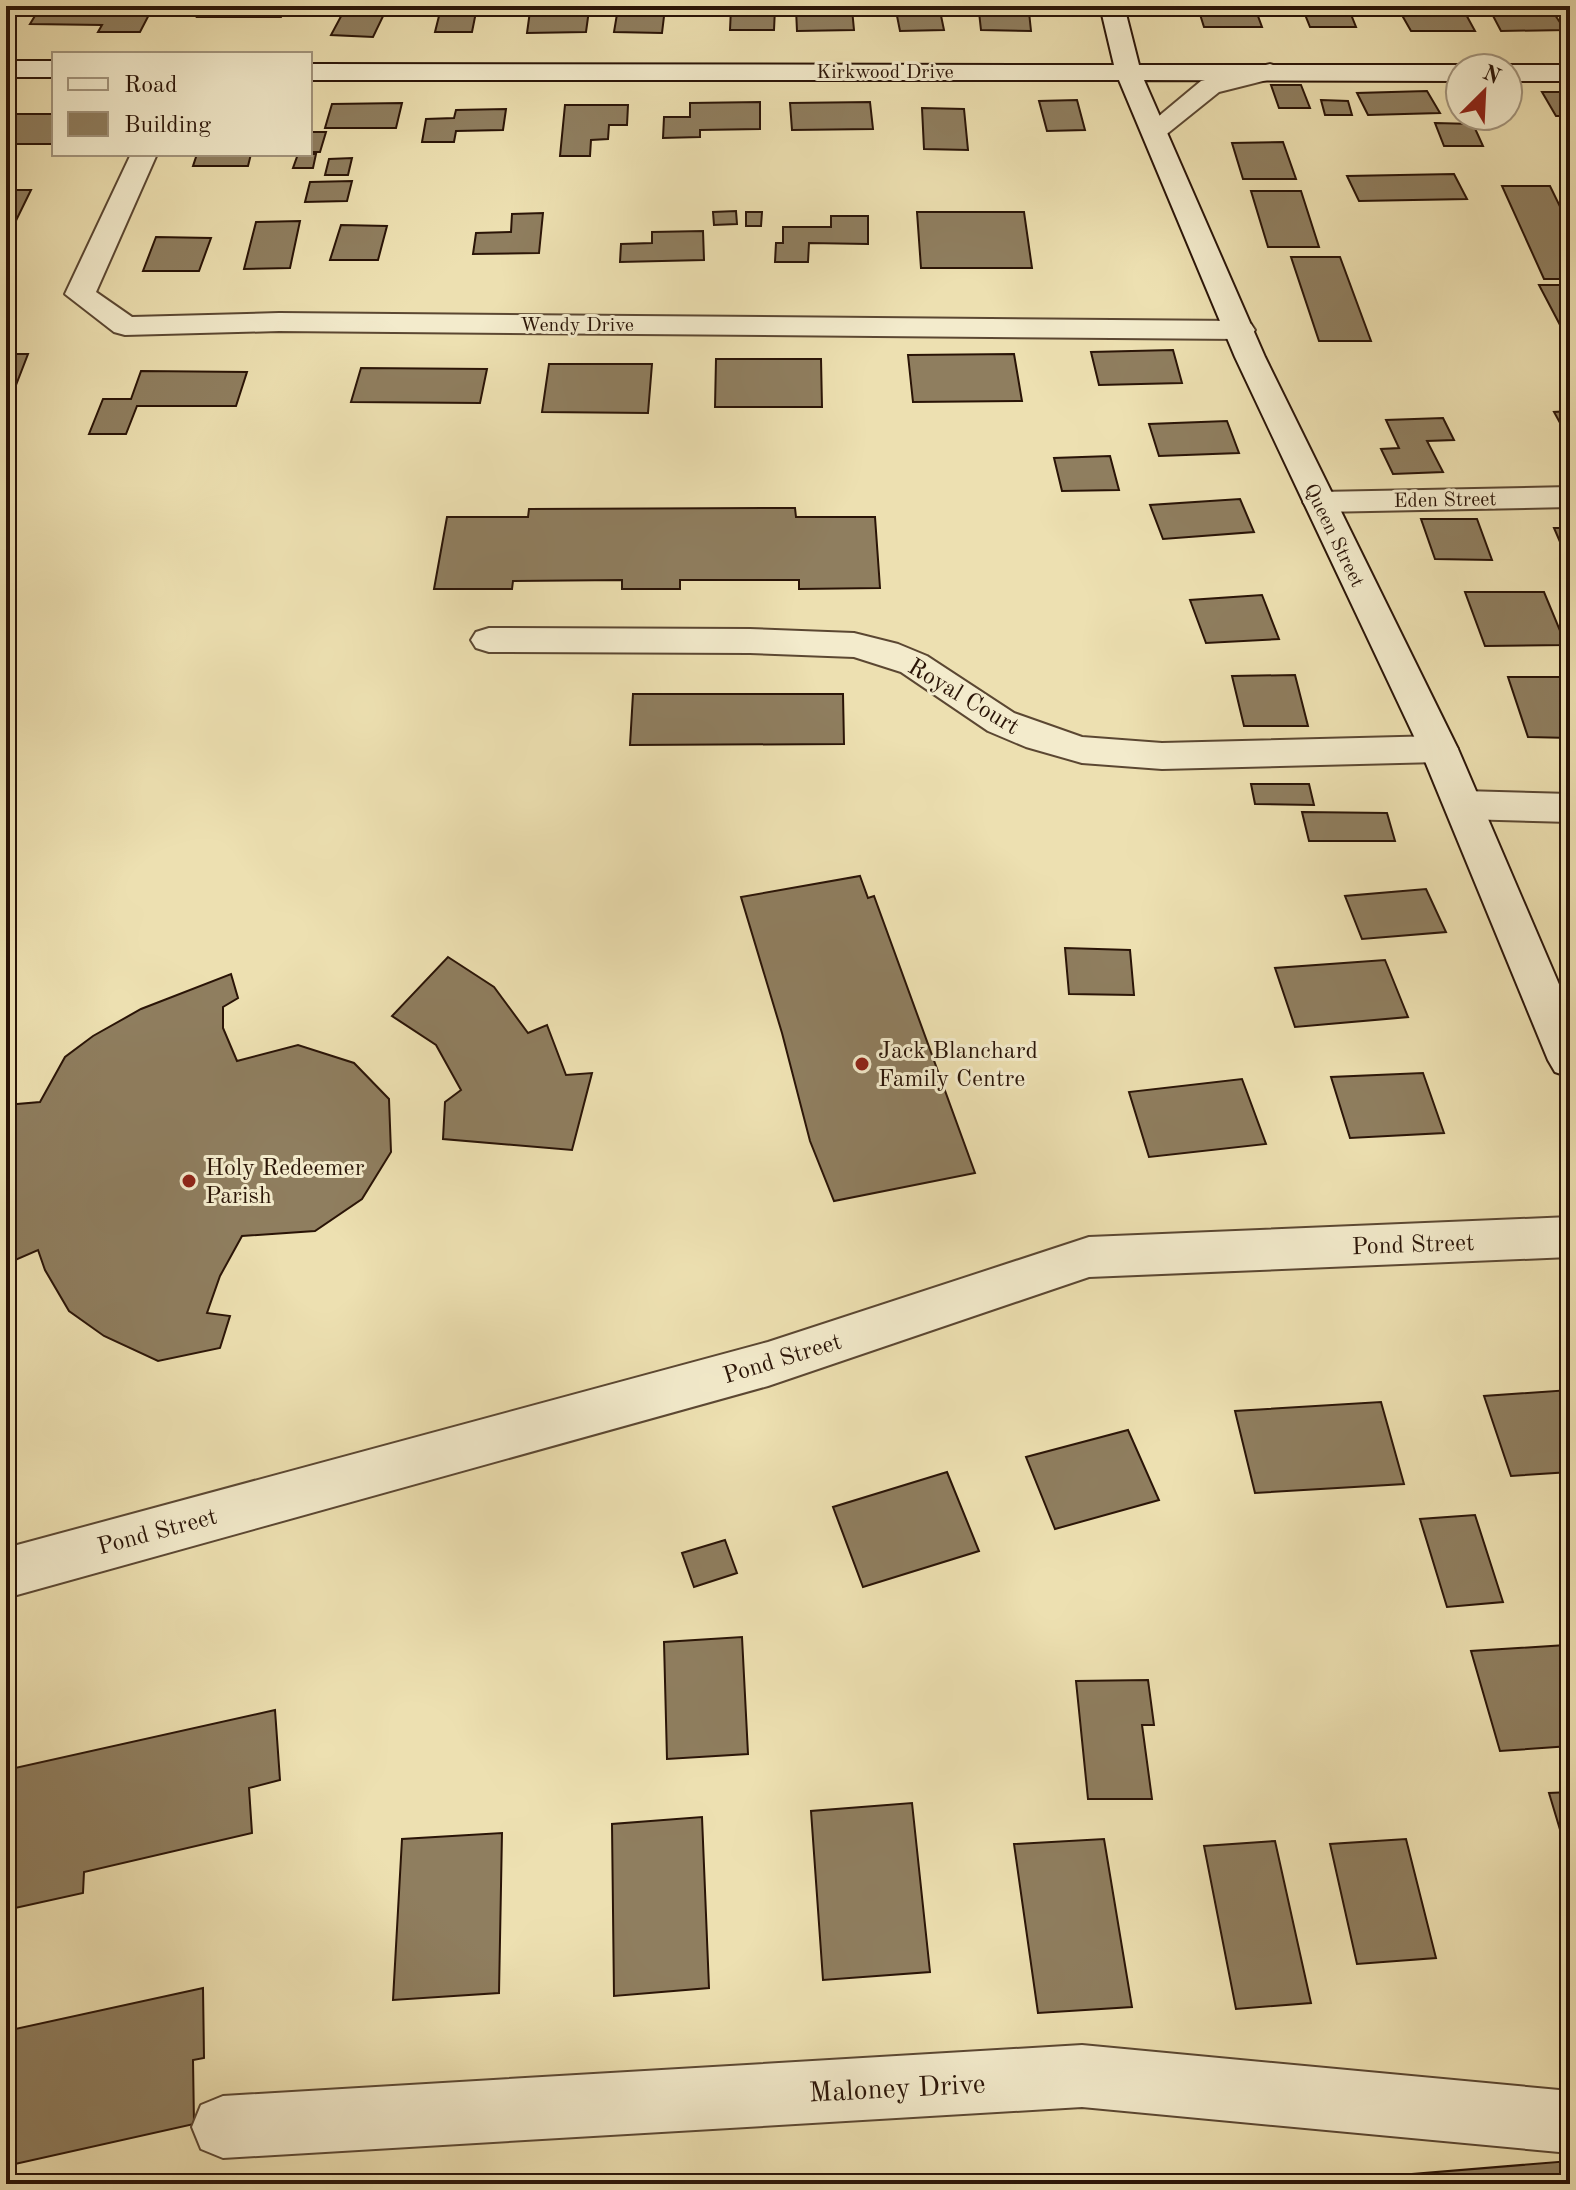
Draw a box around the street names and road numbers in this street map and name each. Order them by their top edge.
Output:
street label: Kirkwood Drive [816,63,954,83]
street label: Wendy Drive [520,316,634,336]
street label: Queen Street [1300,481,1367,591]
street label: Eden Street [1393,490,1497,512]
street label: Royal Court [903,655,1023,740]
street label: Pond Street [1351,1232,1475,1260]
street label: Pond Street [720,1330,845,1389]
street label: Pond Street [95,1505,220,1560]
street label: Maloney Drive [808,2071,986,2109]

